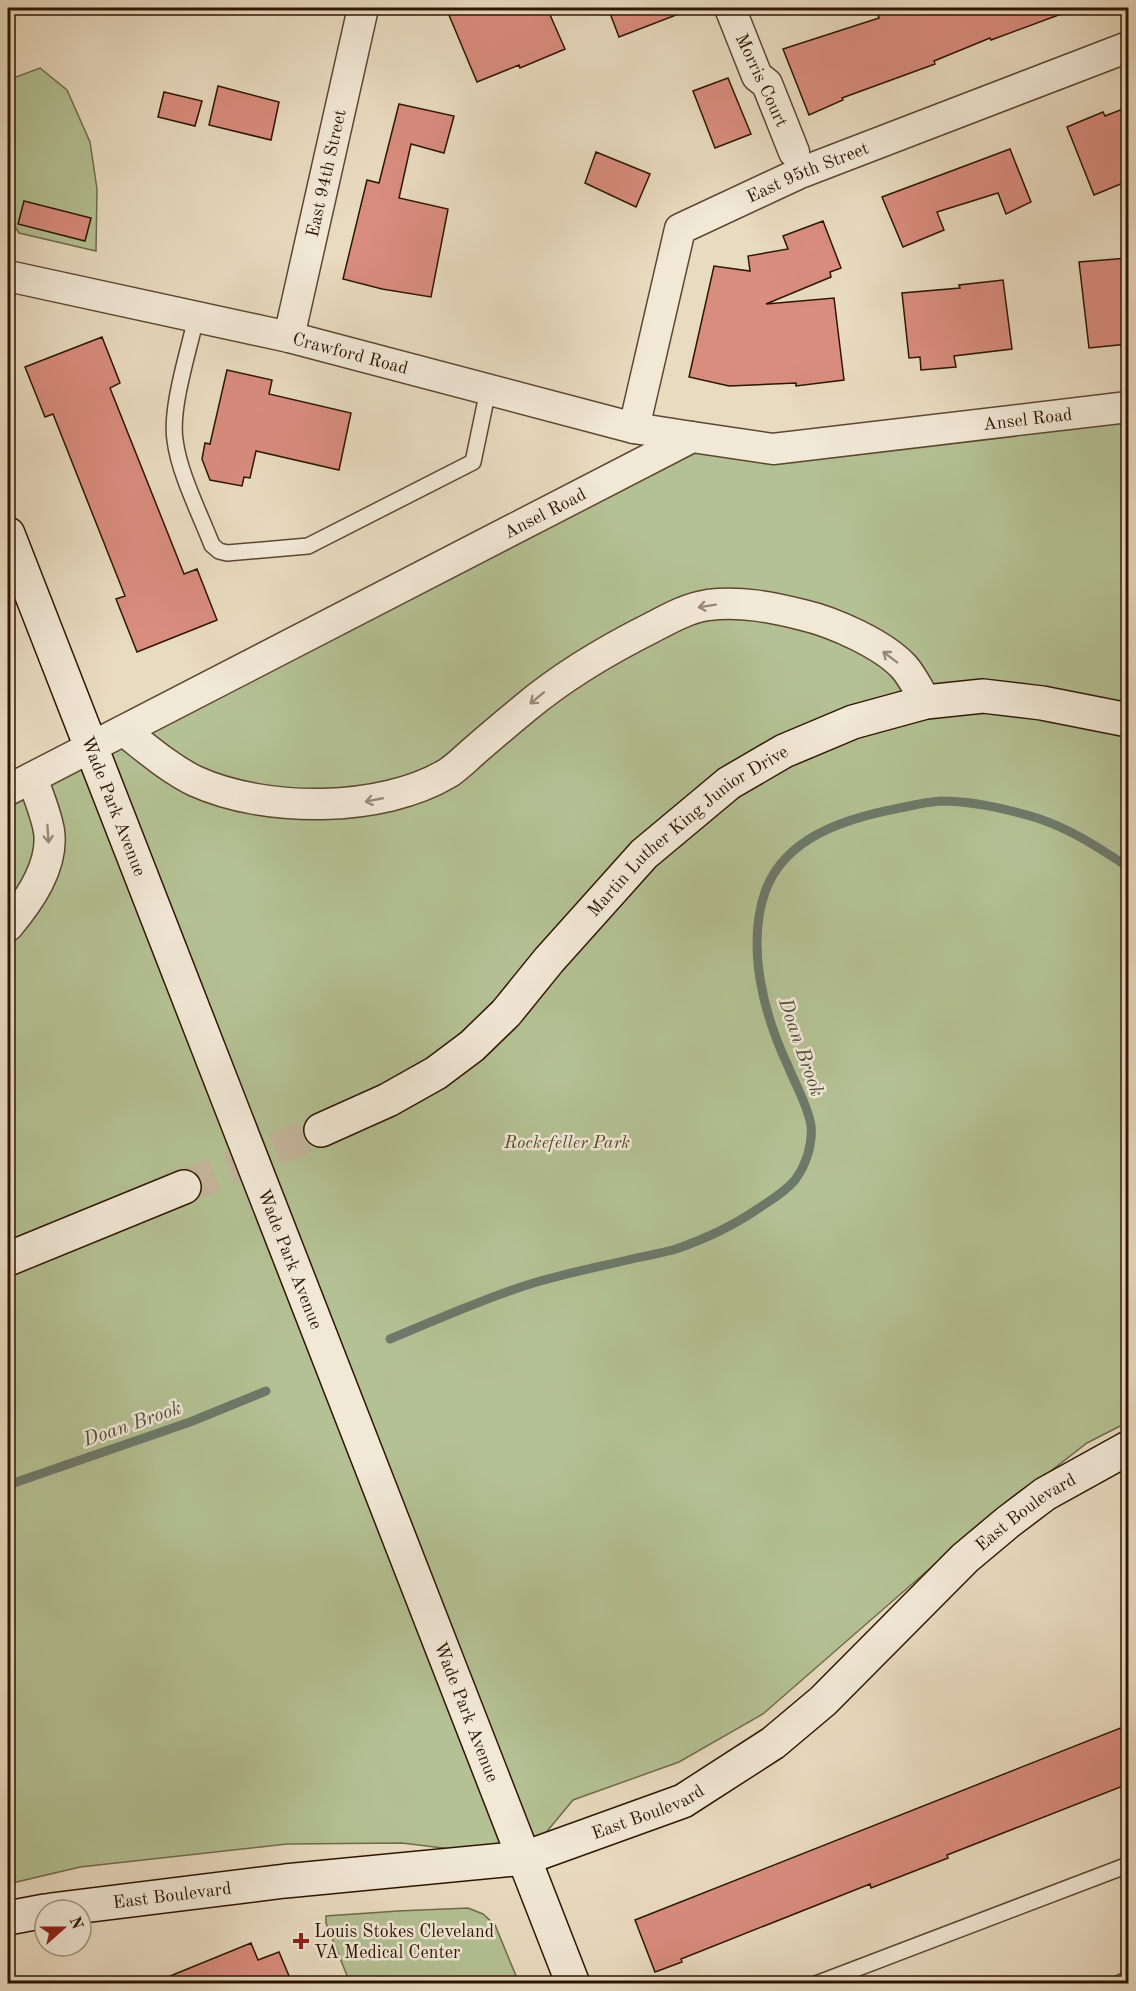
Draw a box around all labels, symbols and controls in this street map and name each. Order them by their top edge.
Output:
street label: Morris Court [732,31,791,130]
street label: East 94th Street [304,108,350,239]
street label: East 95th Street [744,140,871,207]
street label: Crawford Road [290,330,410,378]
street label: Ansel Road [982,406,1073,434]
street label: Ansel Road [501,485,589,542]
one-way arrow [698,601,717,612]
one-way arrow [883,650,899,663]
one-way arrow [529,692,545,705]
street label: Wade Park Avenue [78,734,148,879]
street label: Martin Luther King Junior Drive [585,743,792,920]
one-way arrow [365,795,384,806]
one-way arrow [43,823,54,843]
water label: Doan Brook [774,995,826,1100]
park label: Rockefeller Park [503,1134,630,1152]
street label: Wade Park Avenue [254,1187,325,1332]
water label: Doan Brook [80,1399,185,1451]
street label: East Boulevard [973,1471,1079,1555]
street label: Wade Park Avenue [431,1640,501,1785]
street label: East Boulevard [589,1782,708,1843]
street label: East Boulevard [112,1880,233,1912]
north arrow [33,1898,93,1958]
text: N [65,1915,85,1933]
place label: Louis Stokes Cleveland VA Medical Center [314,1923,494,1962]
marker: Louis Stokes Cleveland VA Medical Center [292,1932,310,1950]

